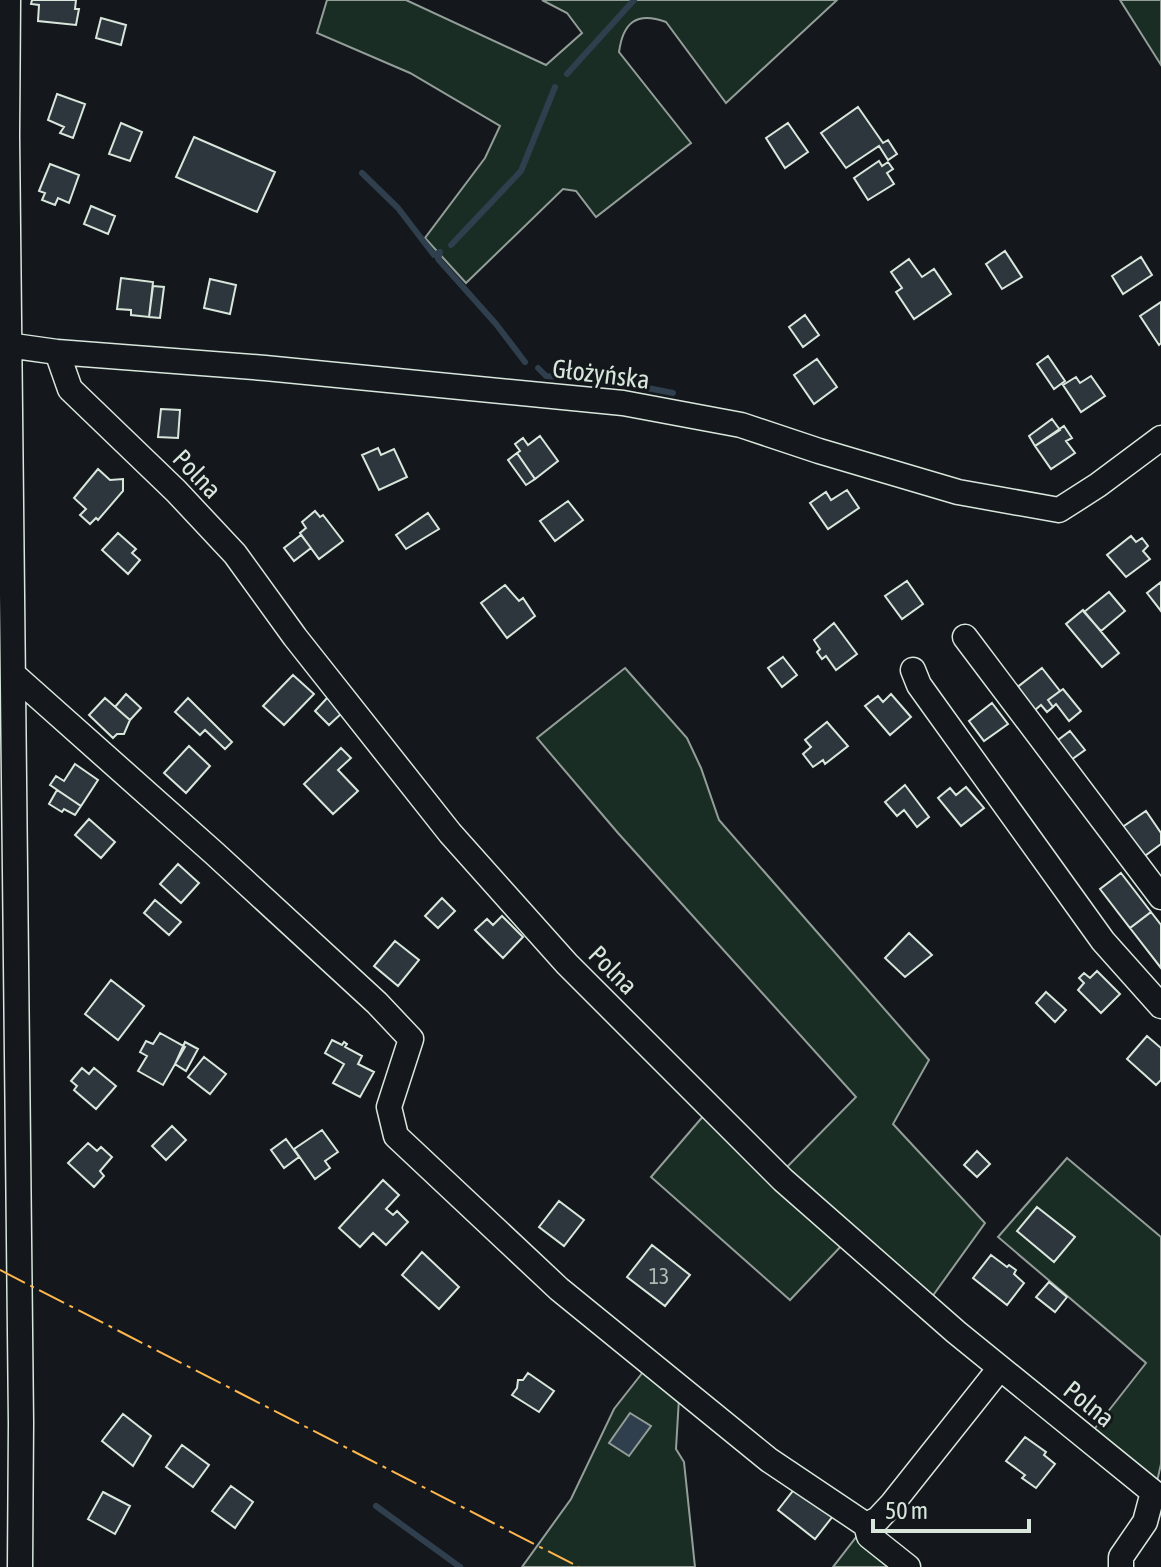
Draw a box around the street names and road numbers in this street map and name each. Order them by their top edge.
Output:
street label: Głożyńska [551,353,651,395]
street label: Polna [167,443,227,505]
street label: Polna [582,939,644,1001]
street label: Polna [1058,1375,1120,1433]

